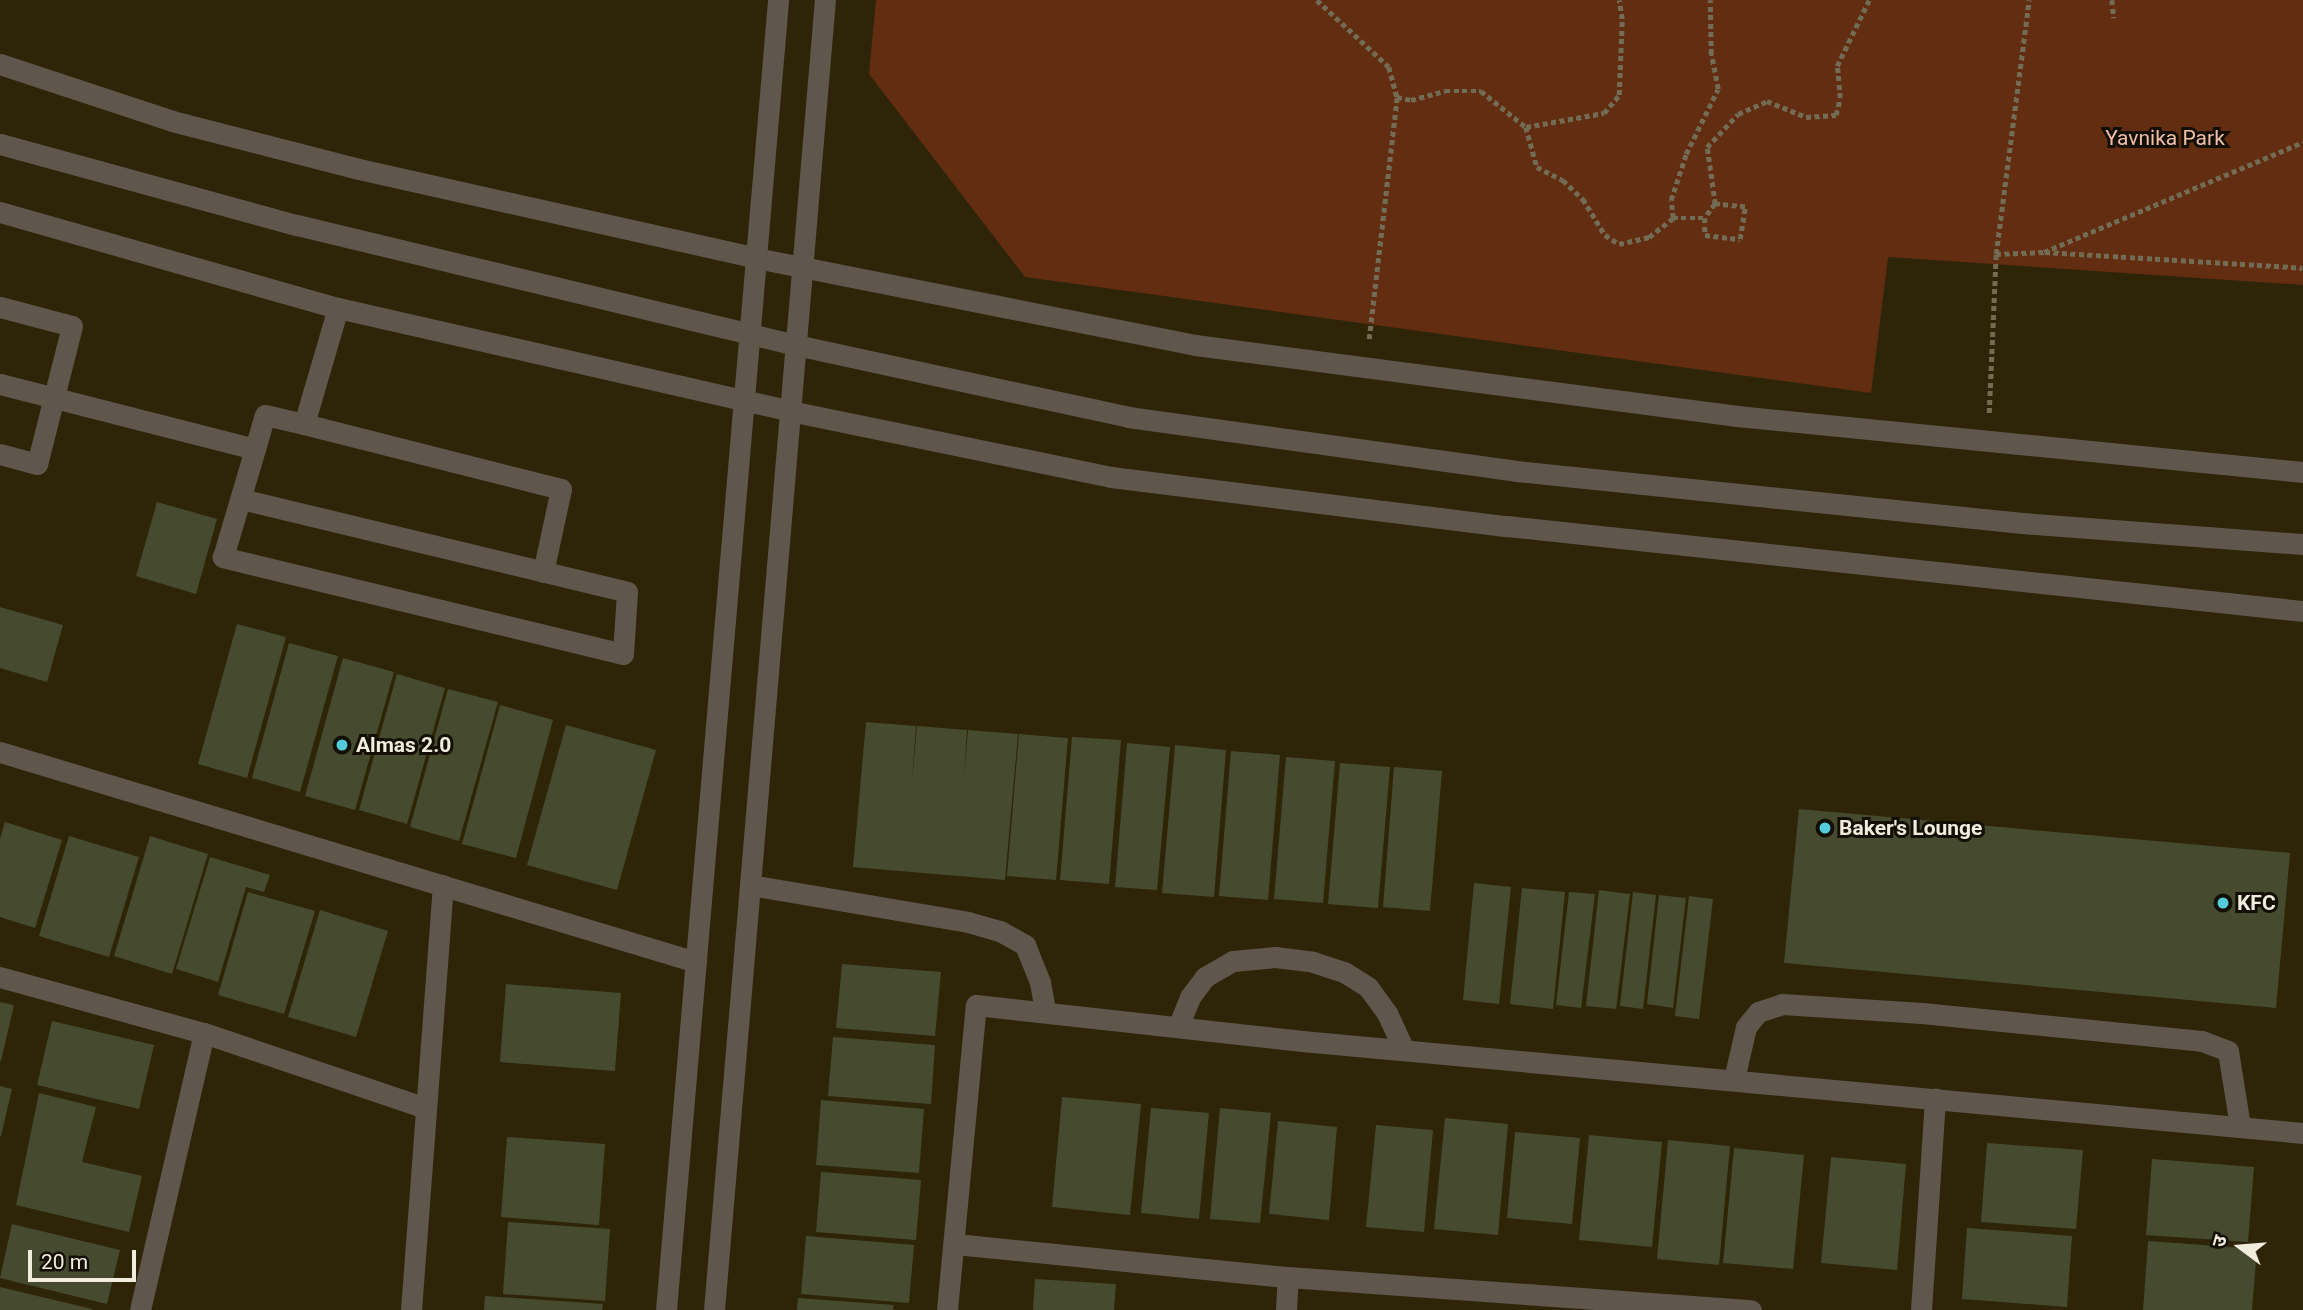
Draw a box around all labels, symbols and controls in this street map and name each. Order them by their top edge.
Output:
park label: Yavnika Park [2105,125,2225,151]
place label: Almas 2.0 [356,732,451,758]
marker: Almas 2.0 [334,737,350,753]
place label: Baker's Lounge [1839,815,1982,841]
marker: Baker's Lounge [1817,820,1833,836]
place label: KFC [2237,890,2276,916]
marker: KFC [2215,895,2231,911]
north arrow [2205,1212,2275,1282]
text: उ [2207,1233,2232,1250]
scale bar [32,1236,140,1280]
text: 20 m [41,1250,88,1274]

